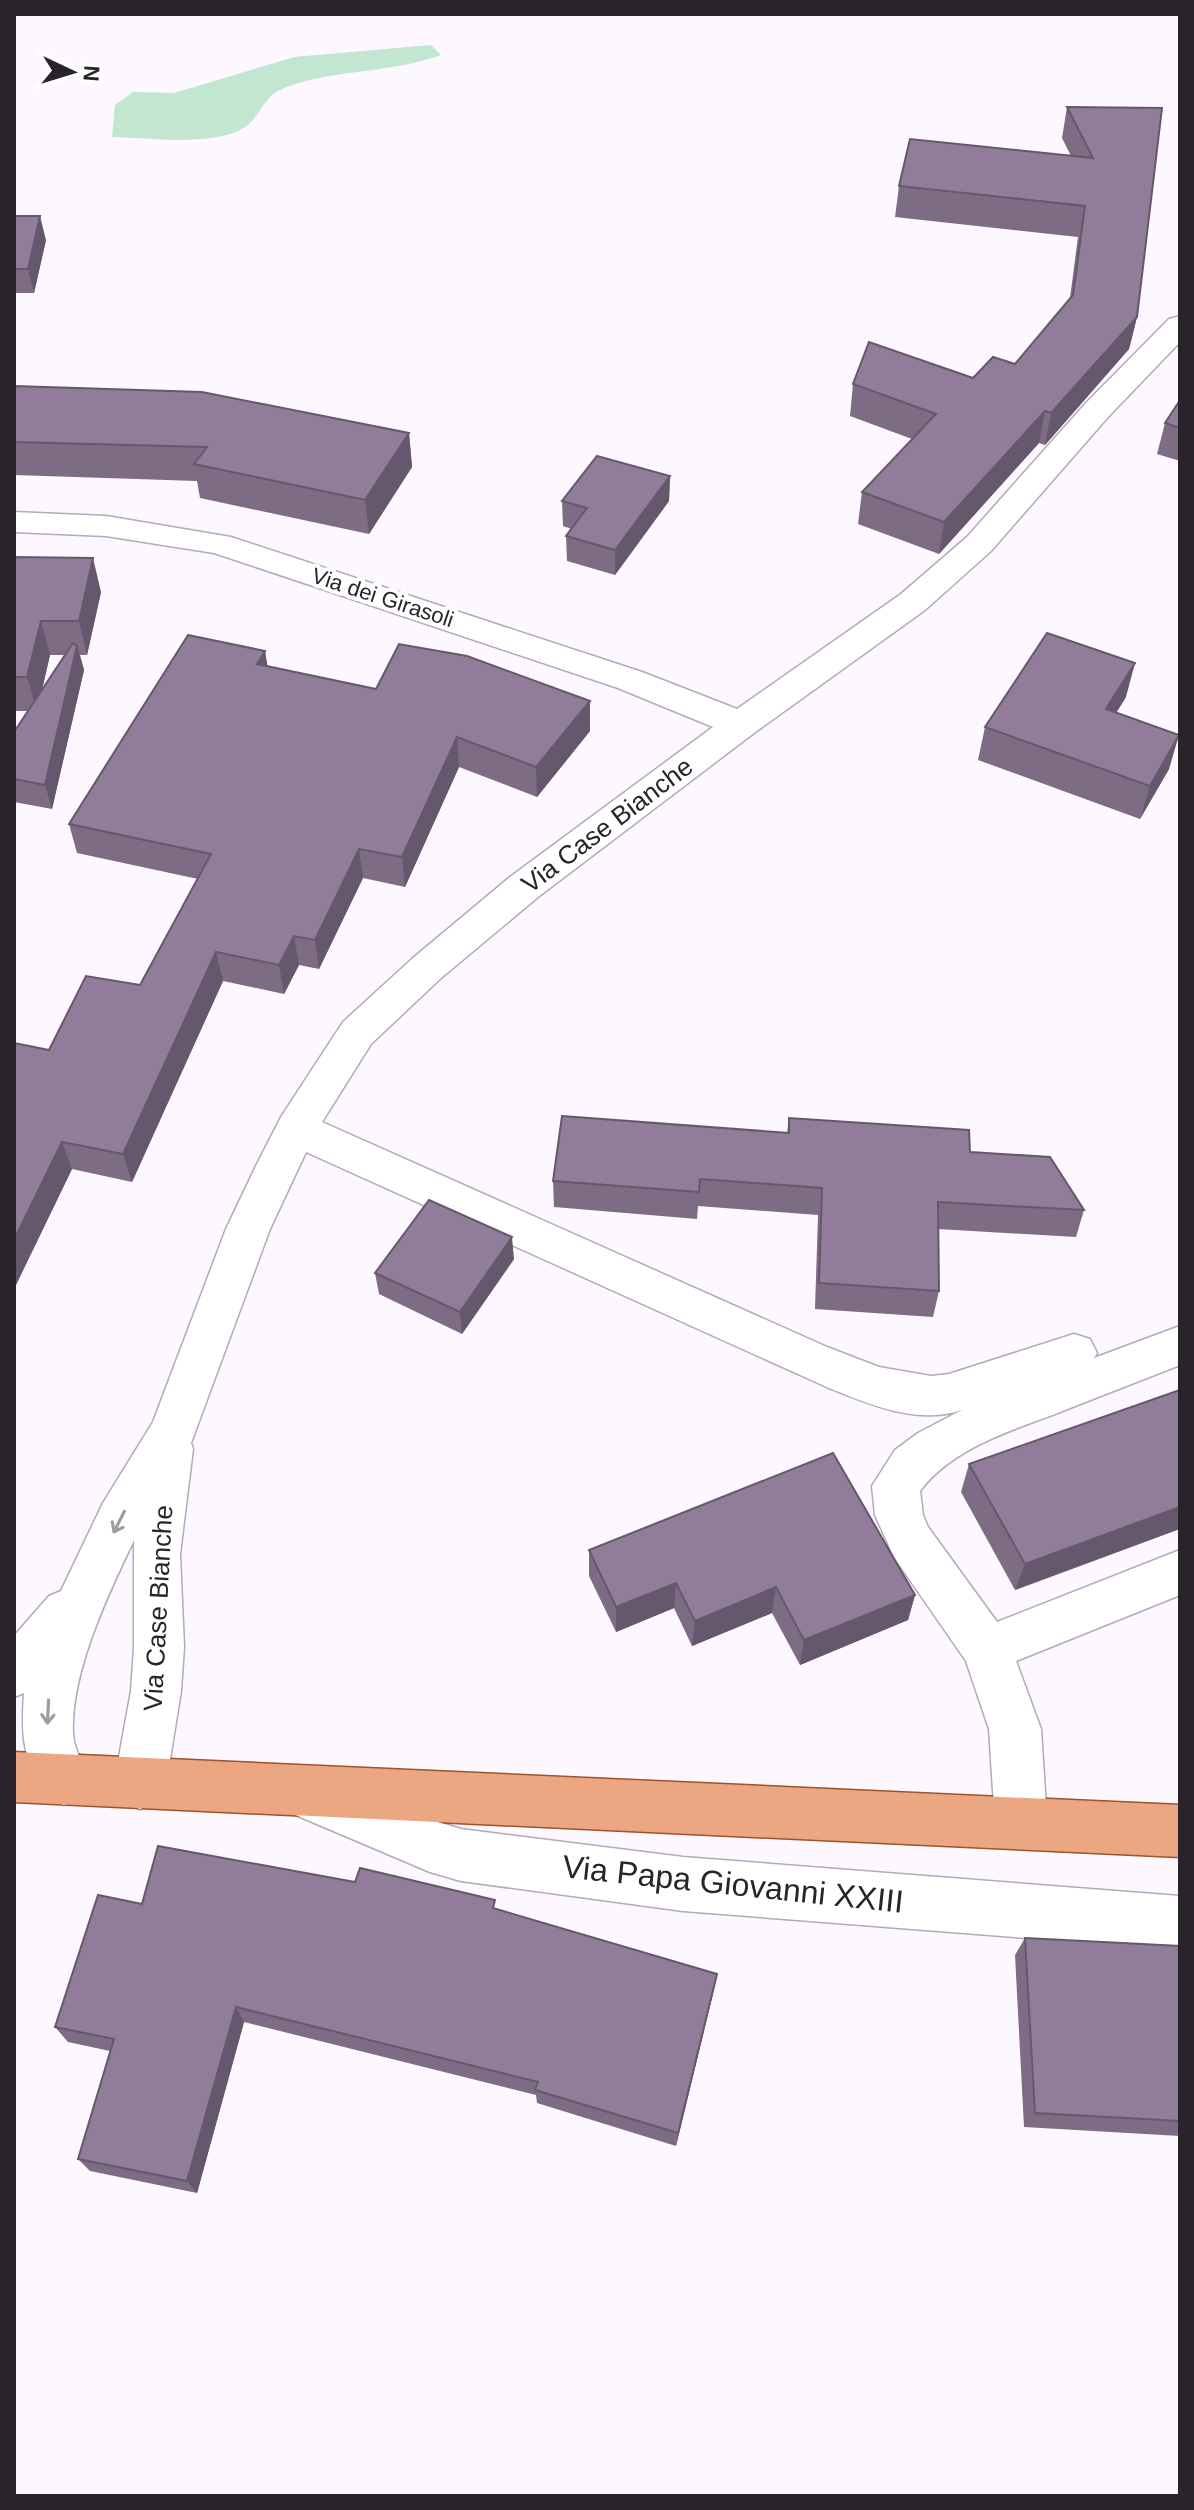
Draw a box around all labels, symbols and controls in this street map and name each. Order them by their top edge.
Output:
north arrow [32,32,112,112]
text: N [78,65,104,82]
street label: Via dei Girasoli [309,563,457,632]
street label: Via Case Bianche [516,751,698,899]
street label: Via Case Bianche [138,1504,178,1712]
one-way arrow [110,1509,126,1533]
one-way arrow [40,1698,55,1725]
street label: Via Papa Giovanni XXIII [561,1848,905,1920]

